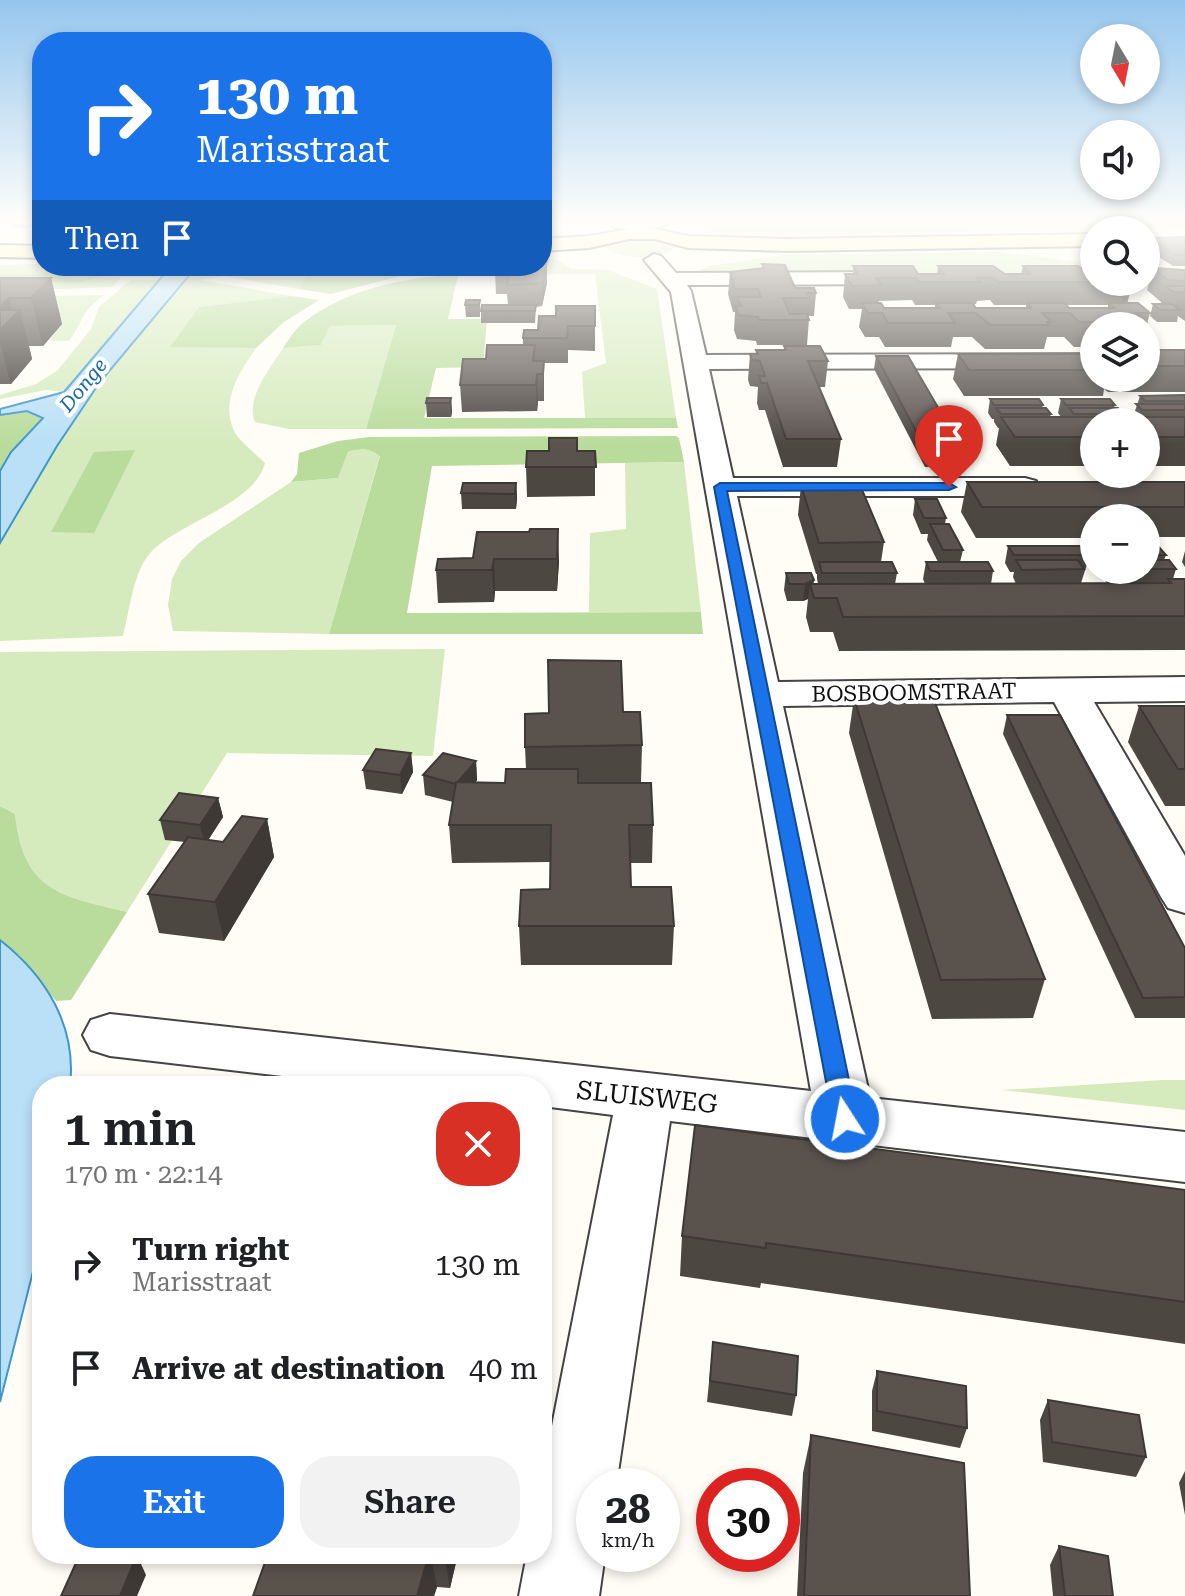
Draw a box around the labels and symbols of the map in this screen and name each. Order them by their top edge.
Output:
north arrow [1080,24,1160,104]
water label: Donge [54,354,112,417]
pin [915,405,983,487]
street label: BOSBOOMSTRAAT [811,678,1017,707]
street label: SLUISWEG [575,1075,719,1119]
position arrow [803,1077,887,1161]
speed limit sign: 30 [696,1468,800,1572]

